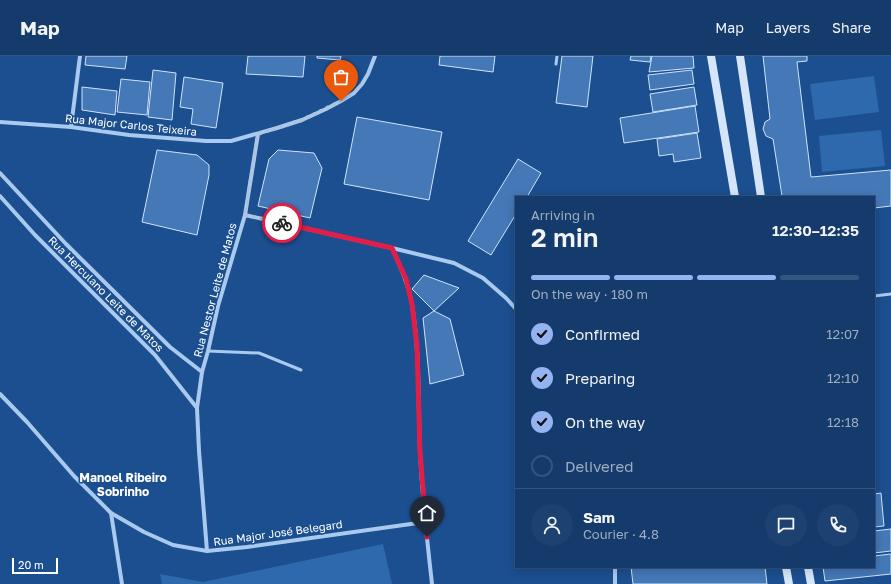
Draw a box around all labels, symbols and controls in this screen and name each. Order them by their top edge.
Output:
text: Map [20,16,60,39]
text: Map [715,19,744,36]
text: Layers [766,19,810,36]
text: Share [832,19,871,36]
pin [324,60,358,101]
icon: bag [330,66,352,88]
street label: Rua Major Carlos Teixeira [65,111,198,138]
courier [262,203,302,243]
text: Arriving in [531,207,595,223]
icon: bike [271,212,293,234]
street label: Rua Nestor Leite de Matos [190,221,239,359]
text: 12:30–12:35 [772,221,859,239]
text: 2 min [531,222,599,253]
street label: Rua Herculano Leite de Matos [46,233,167,354]
text: On the way · 180 m [531,286,648,302]
icon: check [531,323,553,345]
text: Confirmed [565,325,640,343]
text: 12:07 [826,326,859,342]
icon: check [531,367,553,389]
text: Preparing [565,369,635,387]
text: 12:10 [827,370,859,386]
icon: check [531,411,553,433]
text: On the way [565,413,645,431]
text: 12:18 [827,414,859,430]
text: Delivered [565,457,633,475]
district label: Manoel Ribeiro Sobrinho [79,470,167,499]
pin [410,496,444,537]
icon: home [416,502,438,524]
button: person [531,504,573,546]
button: chat [765,504,807,546]
button: phone [817,504,859,546]
text: Sam [583,508,615,526]
street label: Rua Major José Belegard [213,517,343,548]
text: Courier · 4.8 [583,526,659,542]
scale bar [12,556,58,575]
text: 20 m [18,558,44,571]

